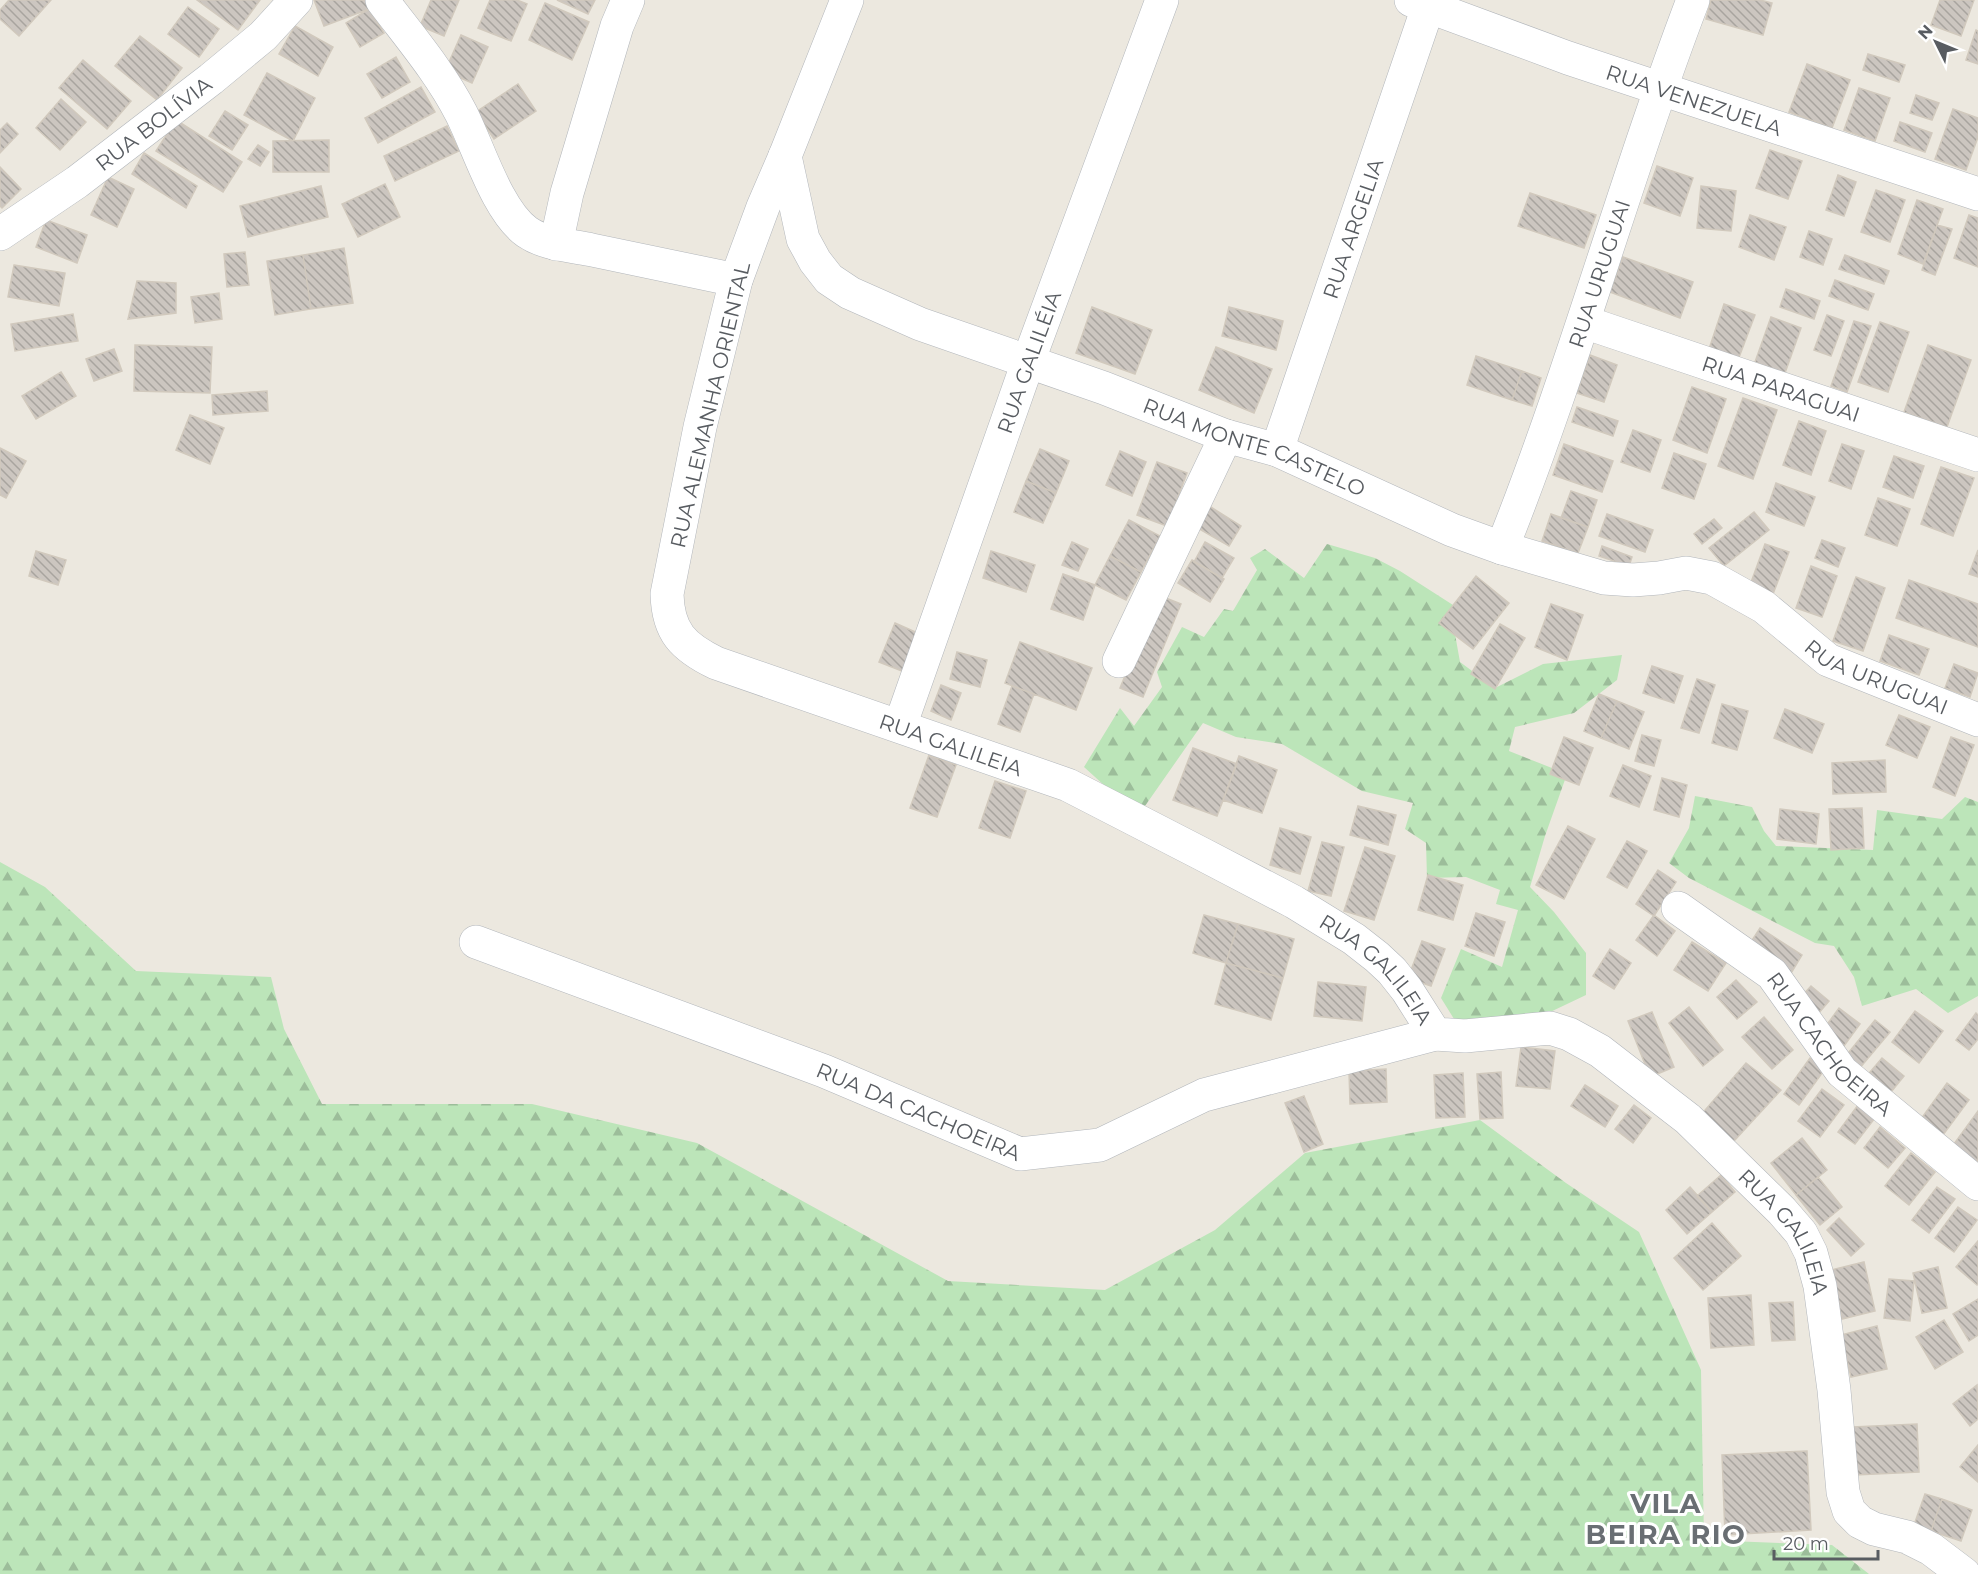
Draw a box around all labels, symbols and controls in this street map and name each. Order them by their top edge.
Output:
north arrow [1906,12,1966,72]
text: N [1914,21,1937,43]
street label: RUA VENEZUELA [1603,59,1786,141]
street label: RUA BOLÍVIA [90,70,217,176]
street label: RUA ARGELIA [1317,154,1388,302]
street label: RUA URUGUAI [1563,196,1635,351]
street label: RUA ALEMANHA ORIENTAL [665,259,755,550]
street label: RUA GALILÉIA [991,286,1066,437]
street label: RUA PARAGUAI [1699,350,1863,427]
street label: RUA MONTE CASTELO [1140,392,1369,501]
street label: RUA URUGUAI [1800,634,1952,719]
street label: RUA GALILEIA [876,708,1027,781]
street label: RUA GALILEIA [1315,908,1439,1030]
street label: RUA CACHOEIRA [1762,967,1898,1121]
street label: RUA DA CACHOEIRA [813,1057,1025,1166]
street label: RUA GALILEIA [1734,1163,1834,1297]
district label: VILA BEIRA RIO [1586,1487,1746,1551]
scale bar [1774,1523,1878,1561]
text: 20 m [1783,1533,1829,1555]

